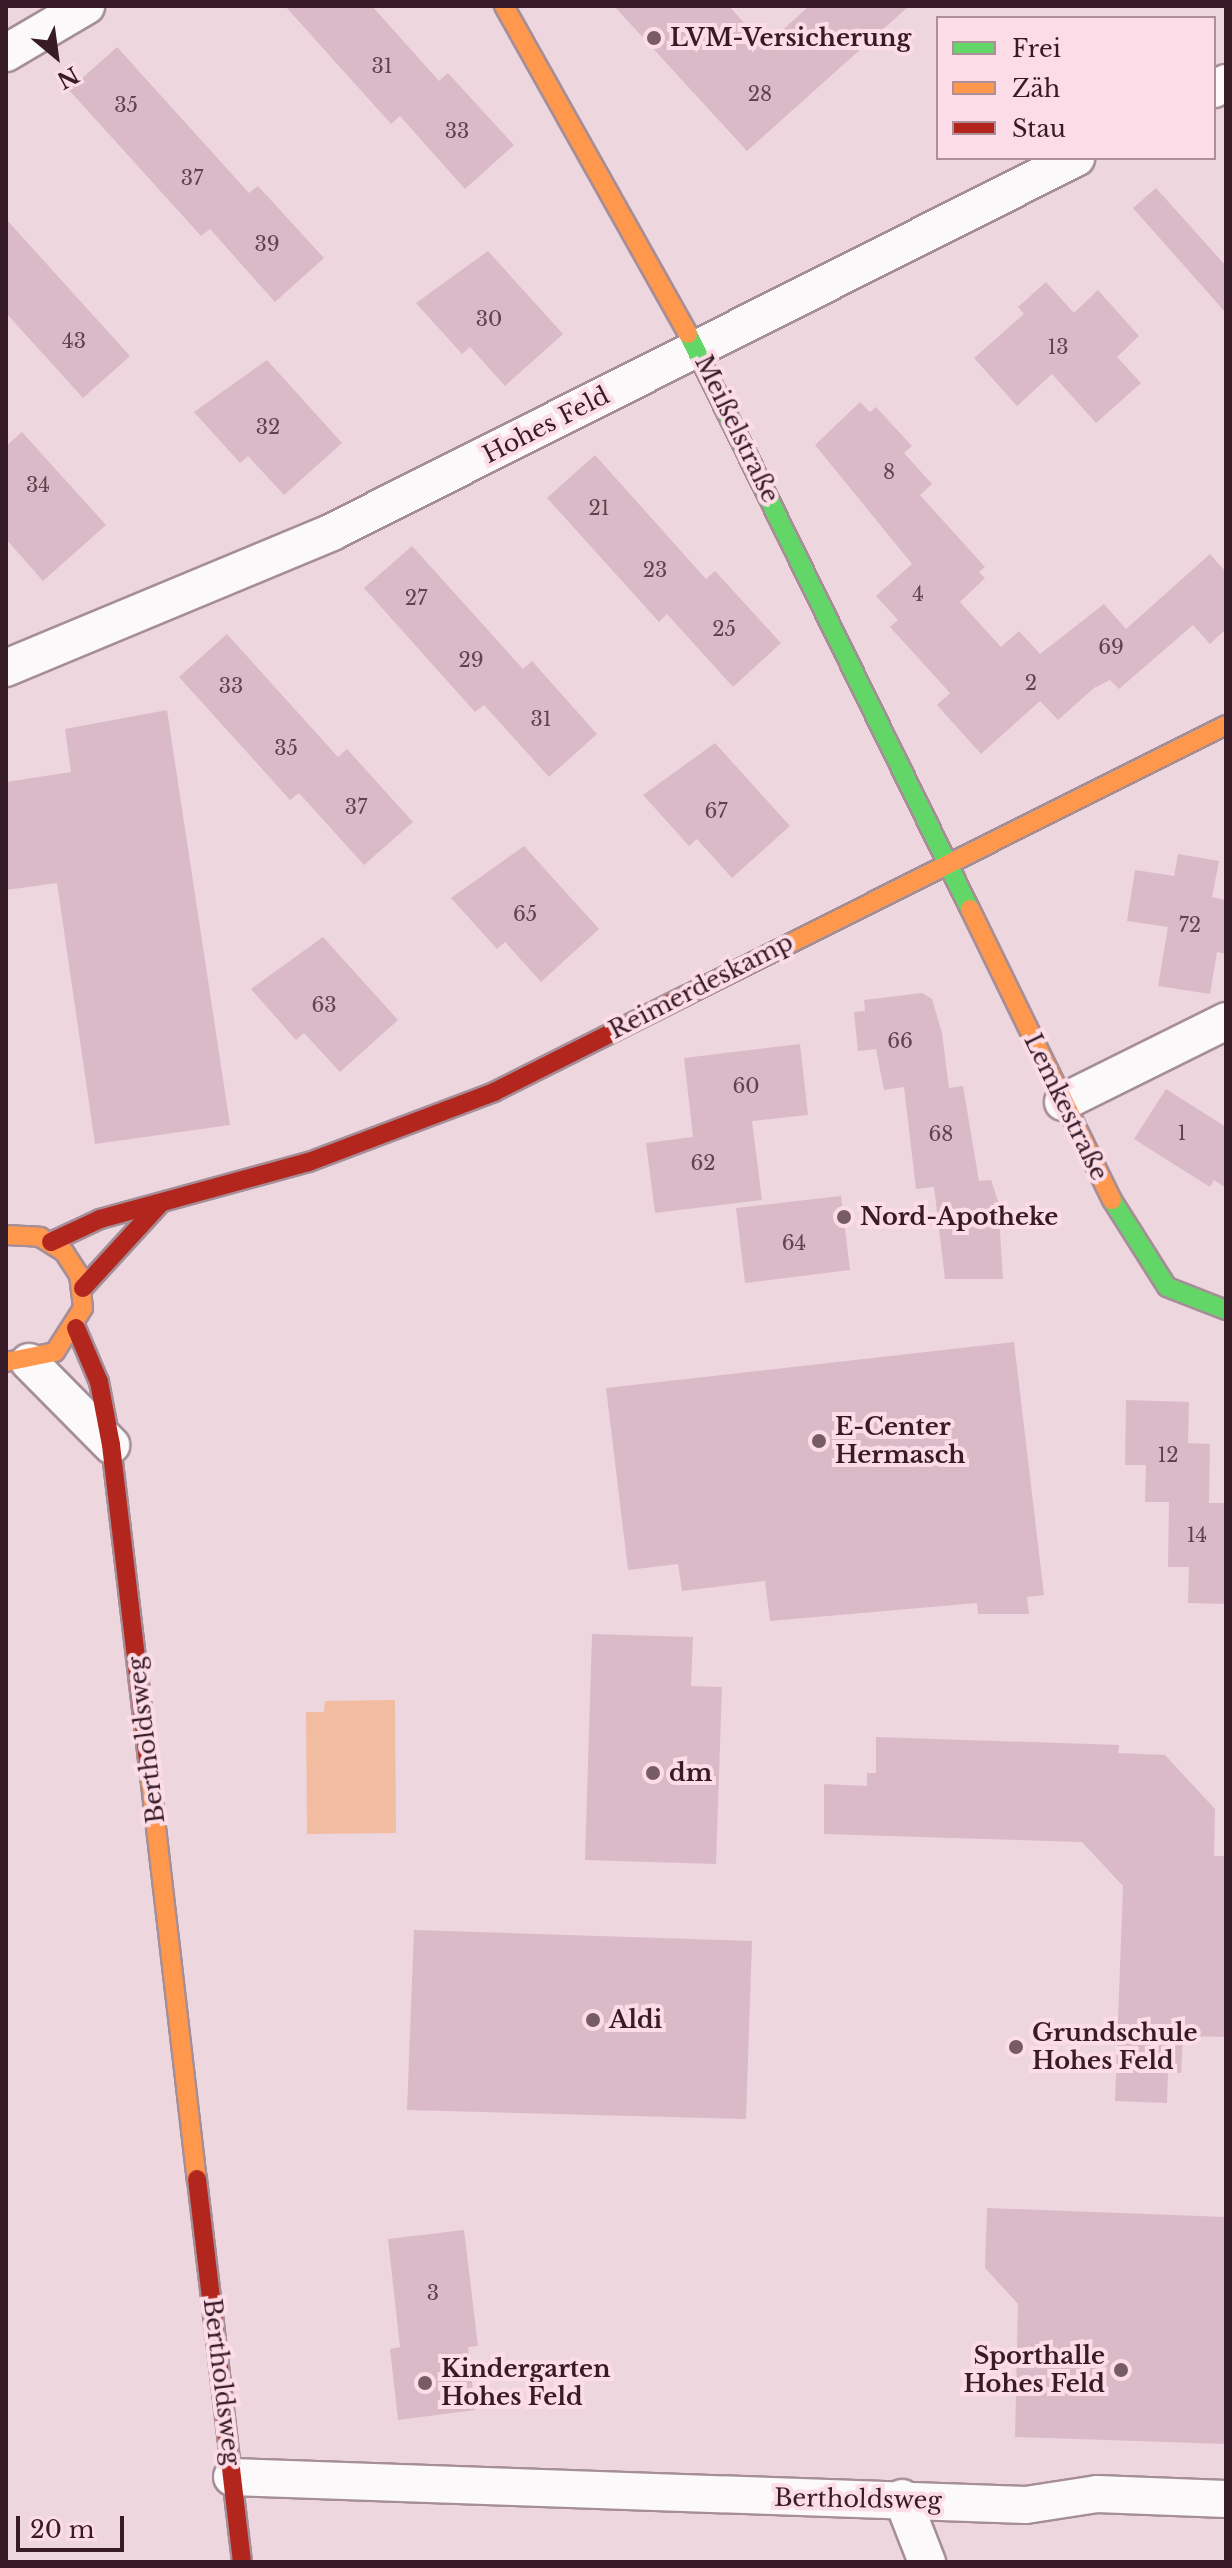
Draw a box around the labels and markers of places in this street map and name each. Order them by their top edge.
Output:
place label: LVM-Versicherung [670,24,911,52]
marker: LVM-Versicherung [645,29,663,47]
place label: Nord-Apotheke [860,1203,1058,1231]
marker: Nord-Apotheke [835,1208,853,1226]
place label: E-Center Hermasch [835,1413,965,1469]
marker: E-Center Hermasch [810,1432,828,1450]
place label: dm [669,1759,712,1787]
marker: dm [644,1764,662,1782]
place label: Aldi [609,2006,662,2034]
marker: Aldi [584,2011,602,2029]
place label: Grundschule Hohes Feld [1032,2019,1198,2075]
marker: Grundschule Hohes Feld [1007,2038,1025,2056]
place label: Sporthalle Hohes Feld [963,2342,1105,2398]
place label: Kindergarten Hohes Feld [441,2355,611,2411]
marker: Sporthalle Hohes Feld [1112,2361,1130,2379]
marker: Kindergarten Hohes Feld [416,2374,434,2392]

